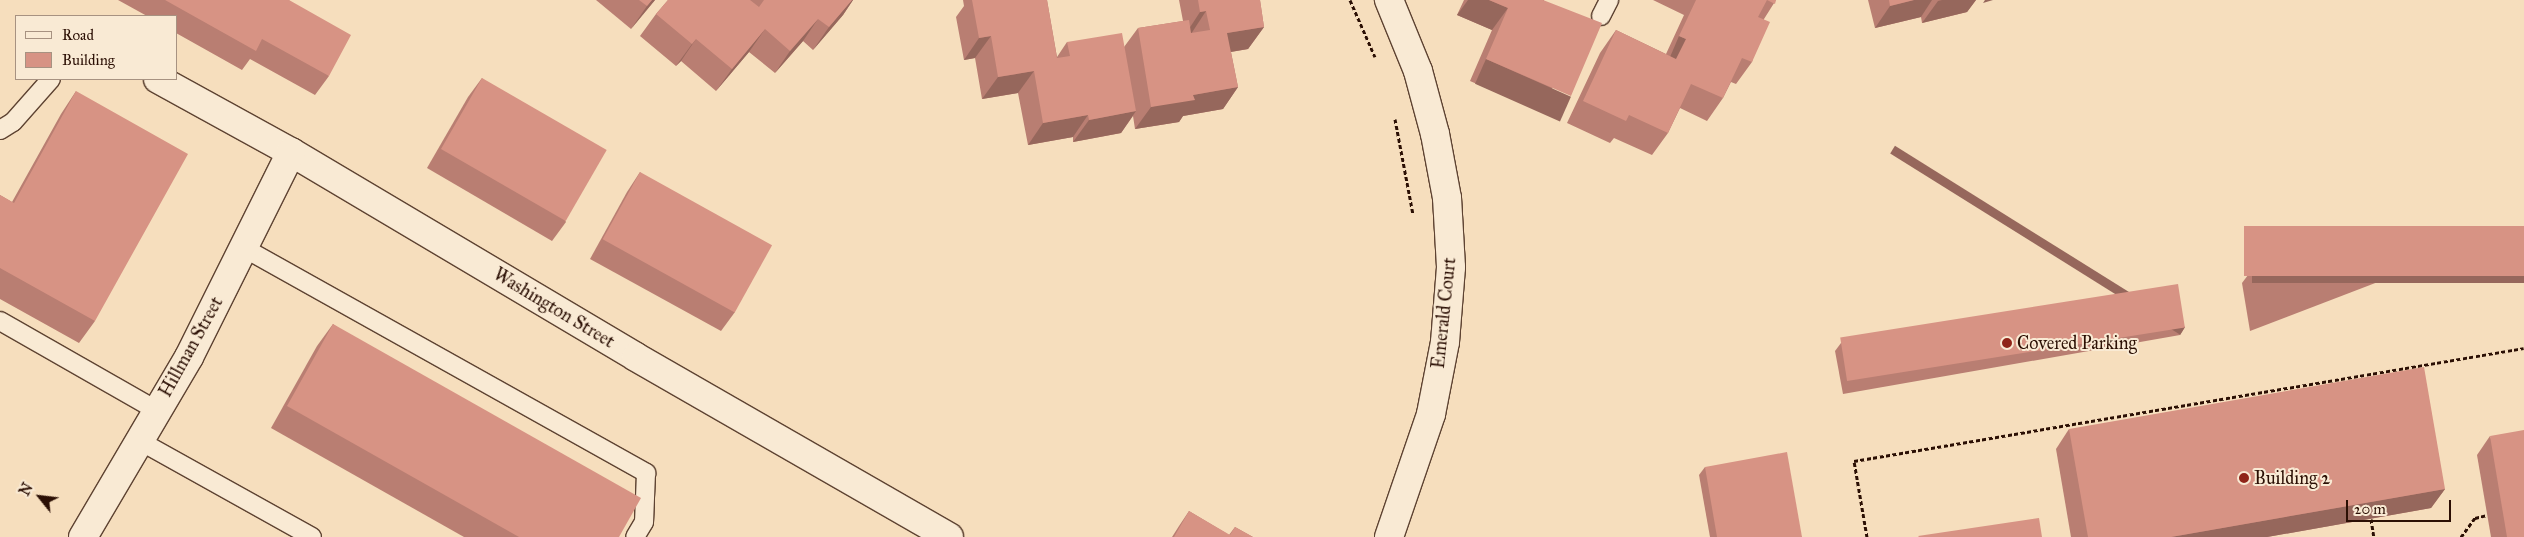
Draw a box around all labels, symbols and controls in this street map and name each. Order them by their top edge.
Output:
legend [15,15,178,80]
text: Road [62,26,94,44]
text: Building [62,51,115,69]
street label: Emerald Court [1427,256,1461,370]
street label: Washington Street [490,263,618,353]
street label: Hillman Street [155,293,227,401]
place label: Covered Parking [2017,332,2137,354]
marker: Covered Parking [2001,337,2013,349]
place label: Building 2 [2254,467,2330,489]
north arrow [15,472,65,522]
marker: Building 2 [2238,472,2250,484]
text: N [16,480,37,499]
scale bar [2349,490,2454,522]
text: 20 m [2354,500,2386,518]

